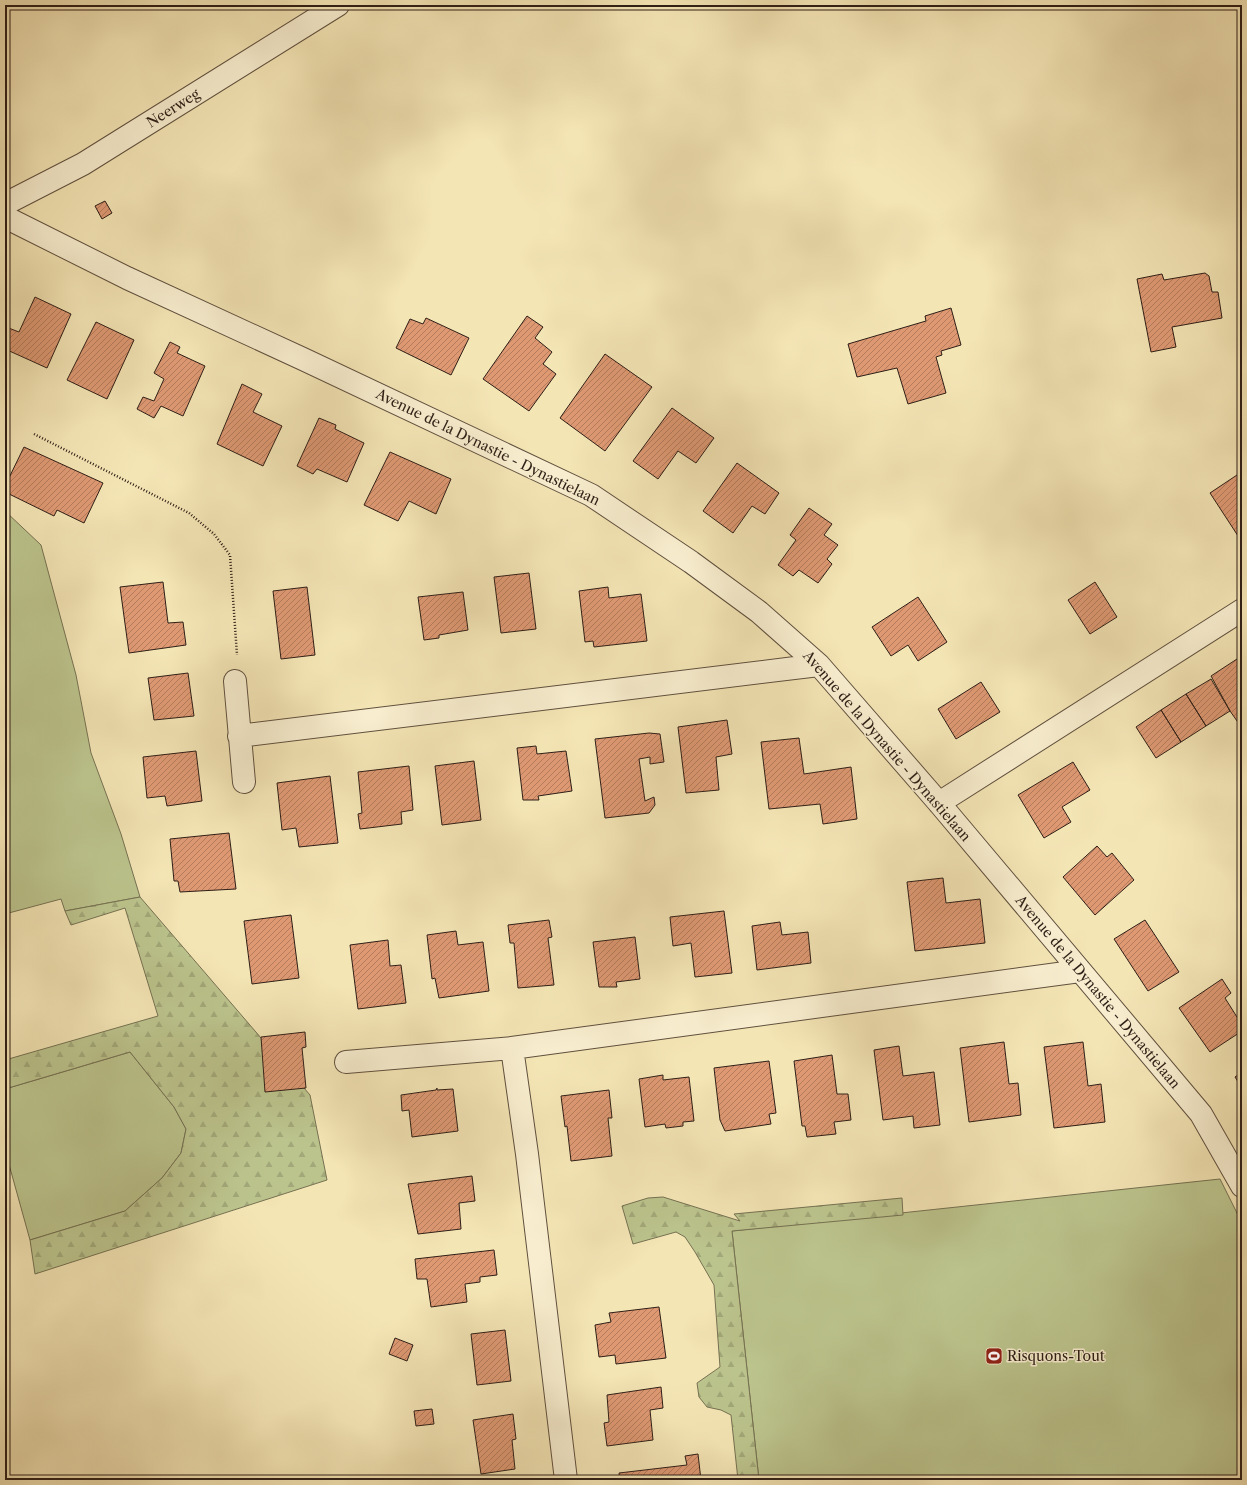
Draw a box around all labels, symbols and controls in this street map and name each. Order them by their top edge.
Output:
street label: Neerweg [143,84,203,131]
street label: Avenue de la Dynastie - Dynastielaan [372,384,603,509]
street label: Avenue de la Dynastie - Dynastielaan [799,646,975,845]
street label: Avenue de la Dynastie - Dynastielaan [1011,891,1184,1093]
sports icon: Risquons-Tout [984,1346,1004,1366]
place label: Risquons-Tout [1007,1347,1105,1365]

